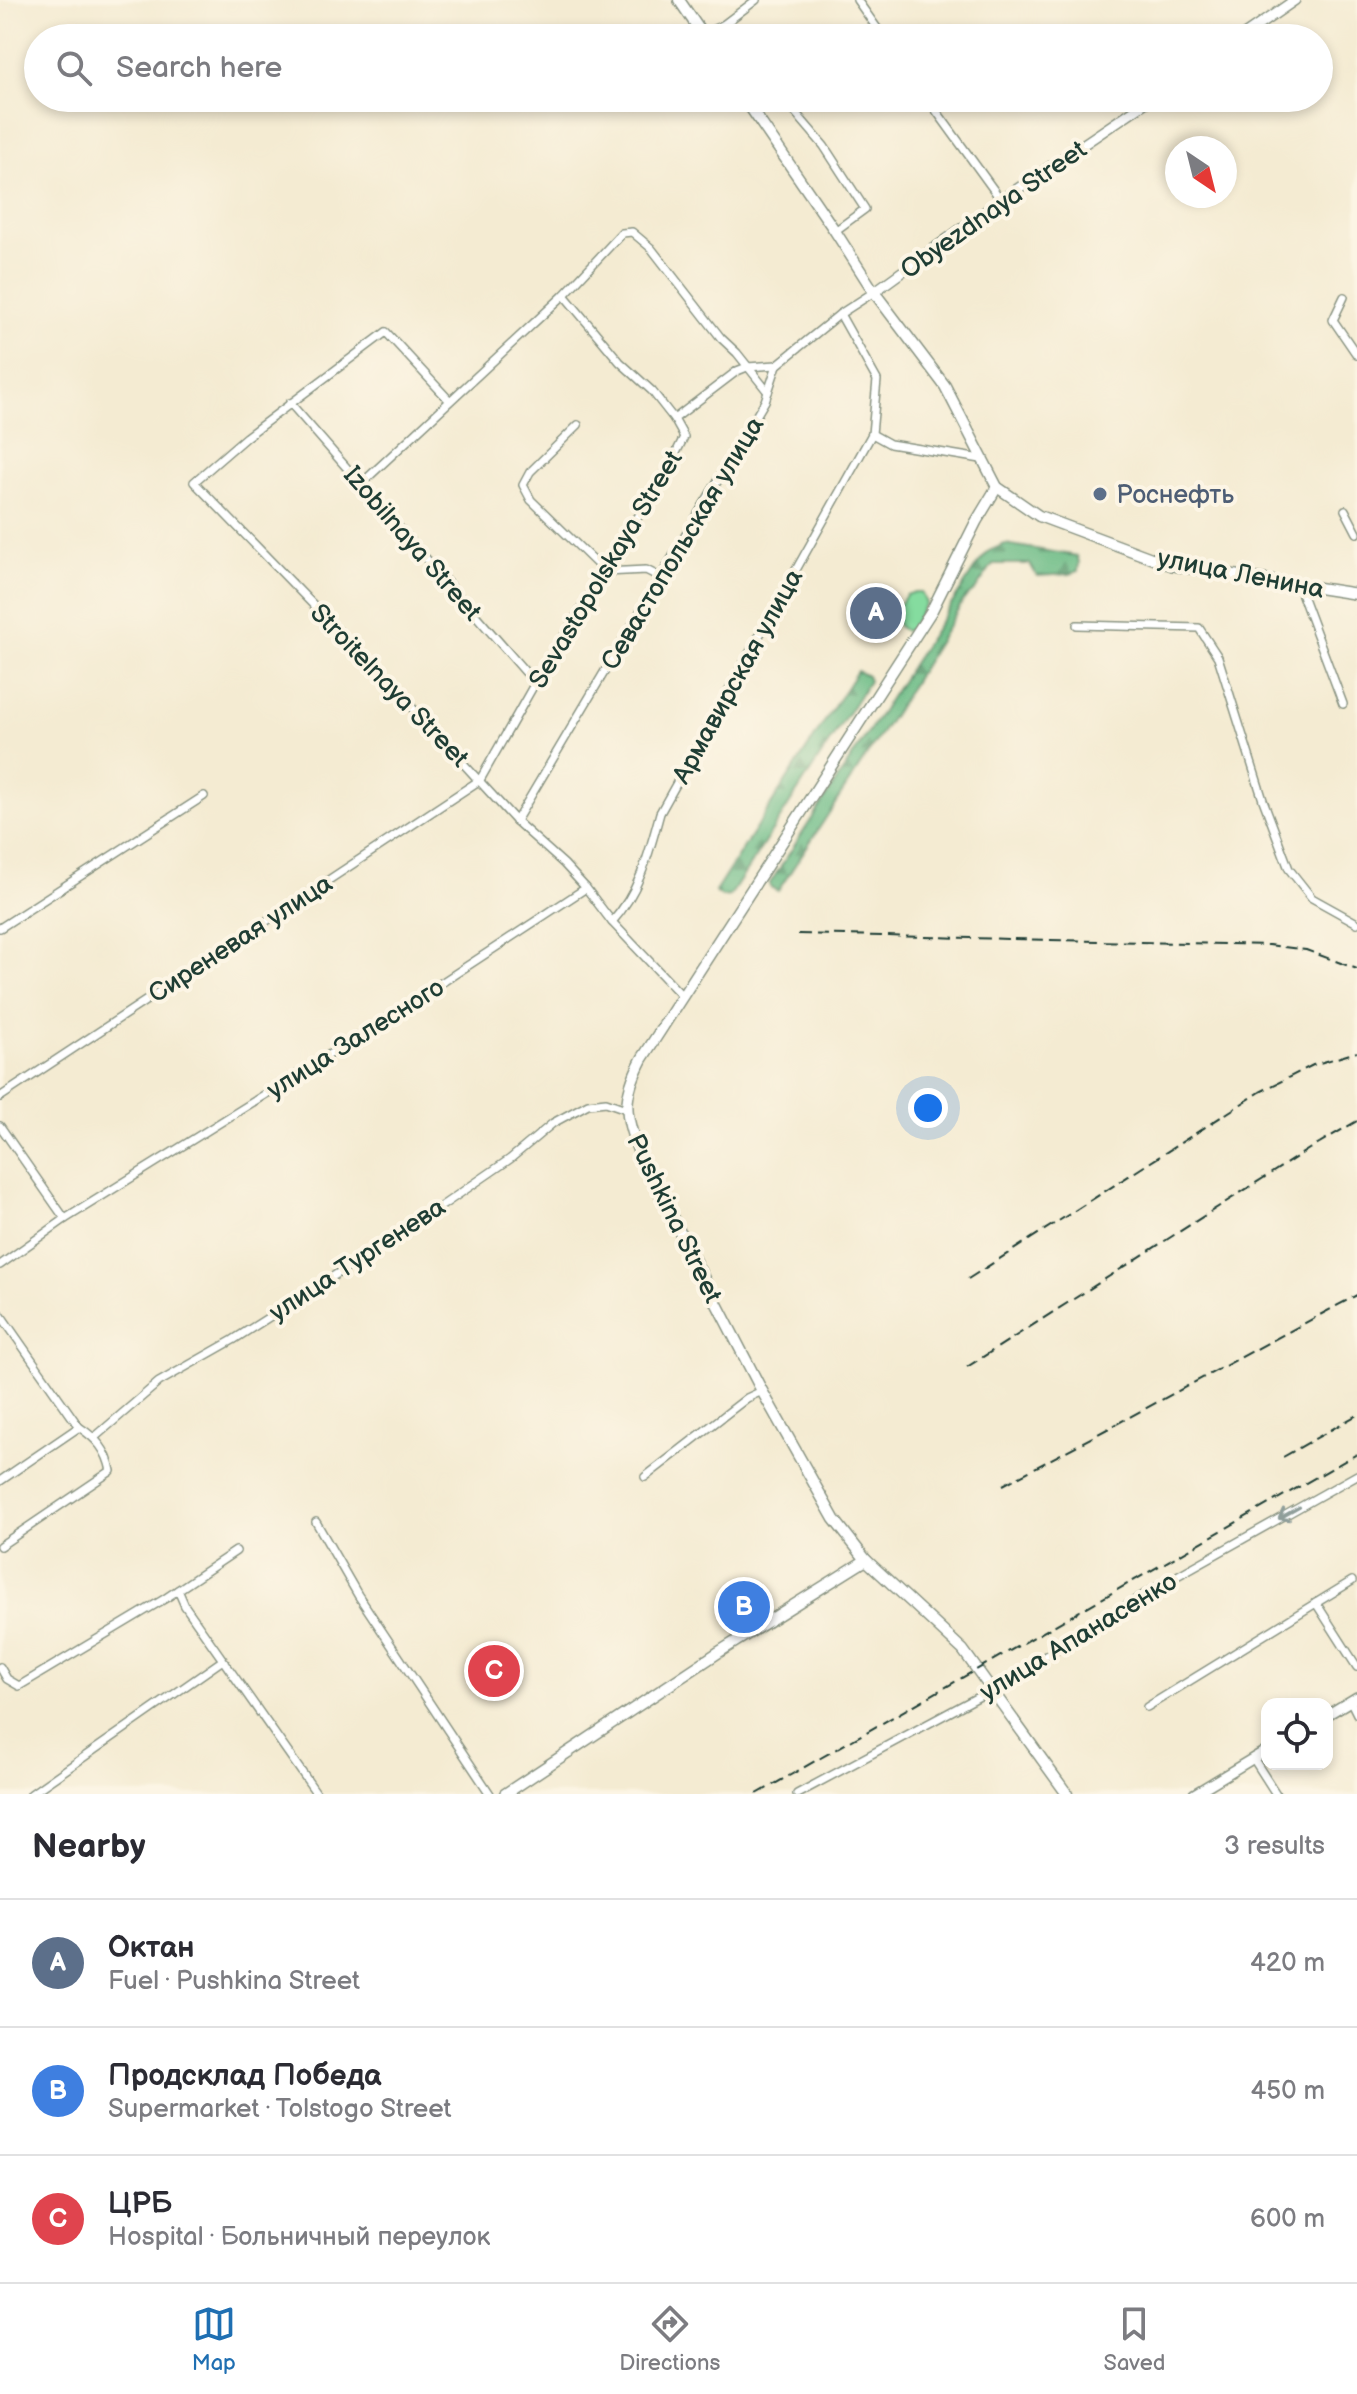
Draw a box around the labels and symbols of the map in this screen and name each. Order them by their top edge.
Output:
street label: Obyezdnaya Street [895,135,1093,286]
north arrow [1165,136,1237,208]
street label: Севастопольская улица [595,412,771,676]
street label: Sevastopolskaya Street [523,445,690,694]
street label: Izobilnaya Street [336,460,487,628]
place label: Роснефть [1116,480,1234,511]
marker: Роснефть [1091,485,1109,503]
street label: улица Ленина [1155,543,1327,606]
street label: Армавирская улица [666,564,810,790]
pin: A [850,583,902,643]
street label: Stroitelnaya Street [303,598,475,774]
street label: Сиреневая улица [143,868,338,1010]
street label: улица Залесного [262,972,450,1106]
your location [908,1088,948,1128]
street label: Pushkina Street [619,1129,728,1308]
street label: улица Тургенева [264,1192,452,1329]
one-way arrow [1278,1506,1301,1522]
street label: улица Апанасенко [975,1566,1183,1708]
pin: B [718,1577,770,1637]
pin: C [468,1641,520,1701]

